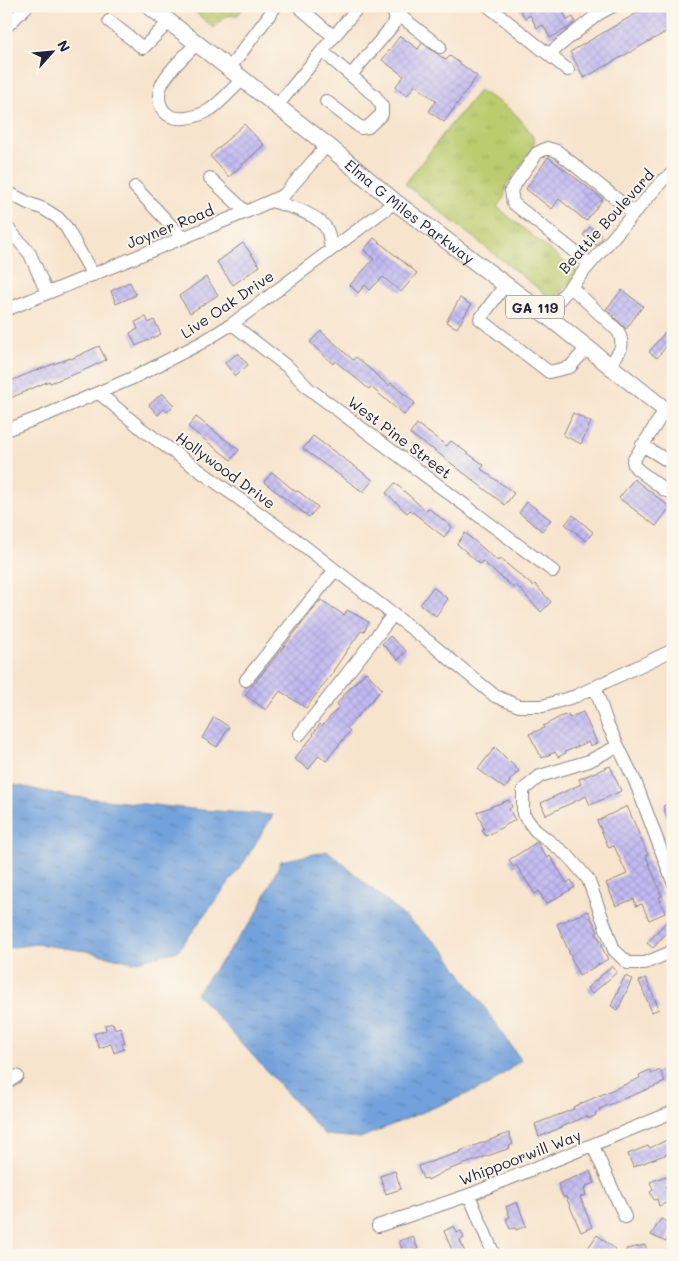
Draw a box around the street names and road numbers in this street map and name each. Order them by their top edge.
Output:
street label: Elma G Miles Parkway [341,154,479,268]
street label: Beattie Boulevard [554,165,658,277]
street label: Joyner Road [123,199,217,253]
street label: Live Oak Drive [177,265,277,343]
road number: GA 119 [506,296,564,318]
street label: West Pine Street [344,391,456,483]
street label: Hollywood Drive [172,427,280,513]
street label: Whippoorwill Way [456,1124,584,1189]

